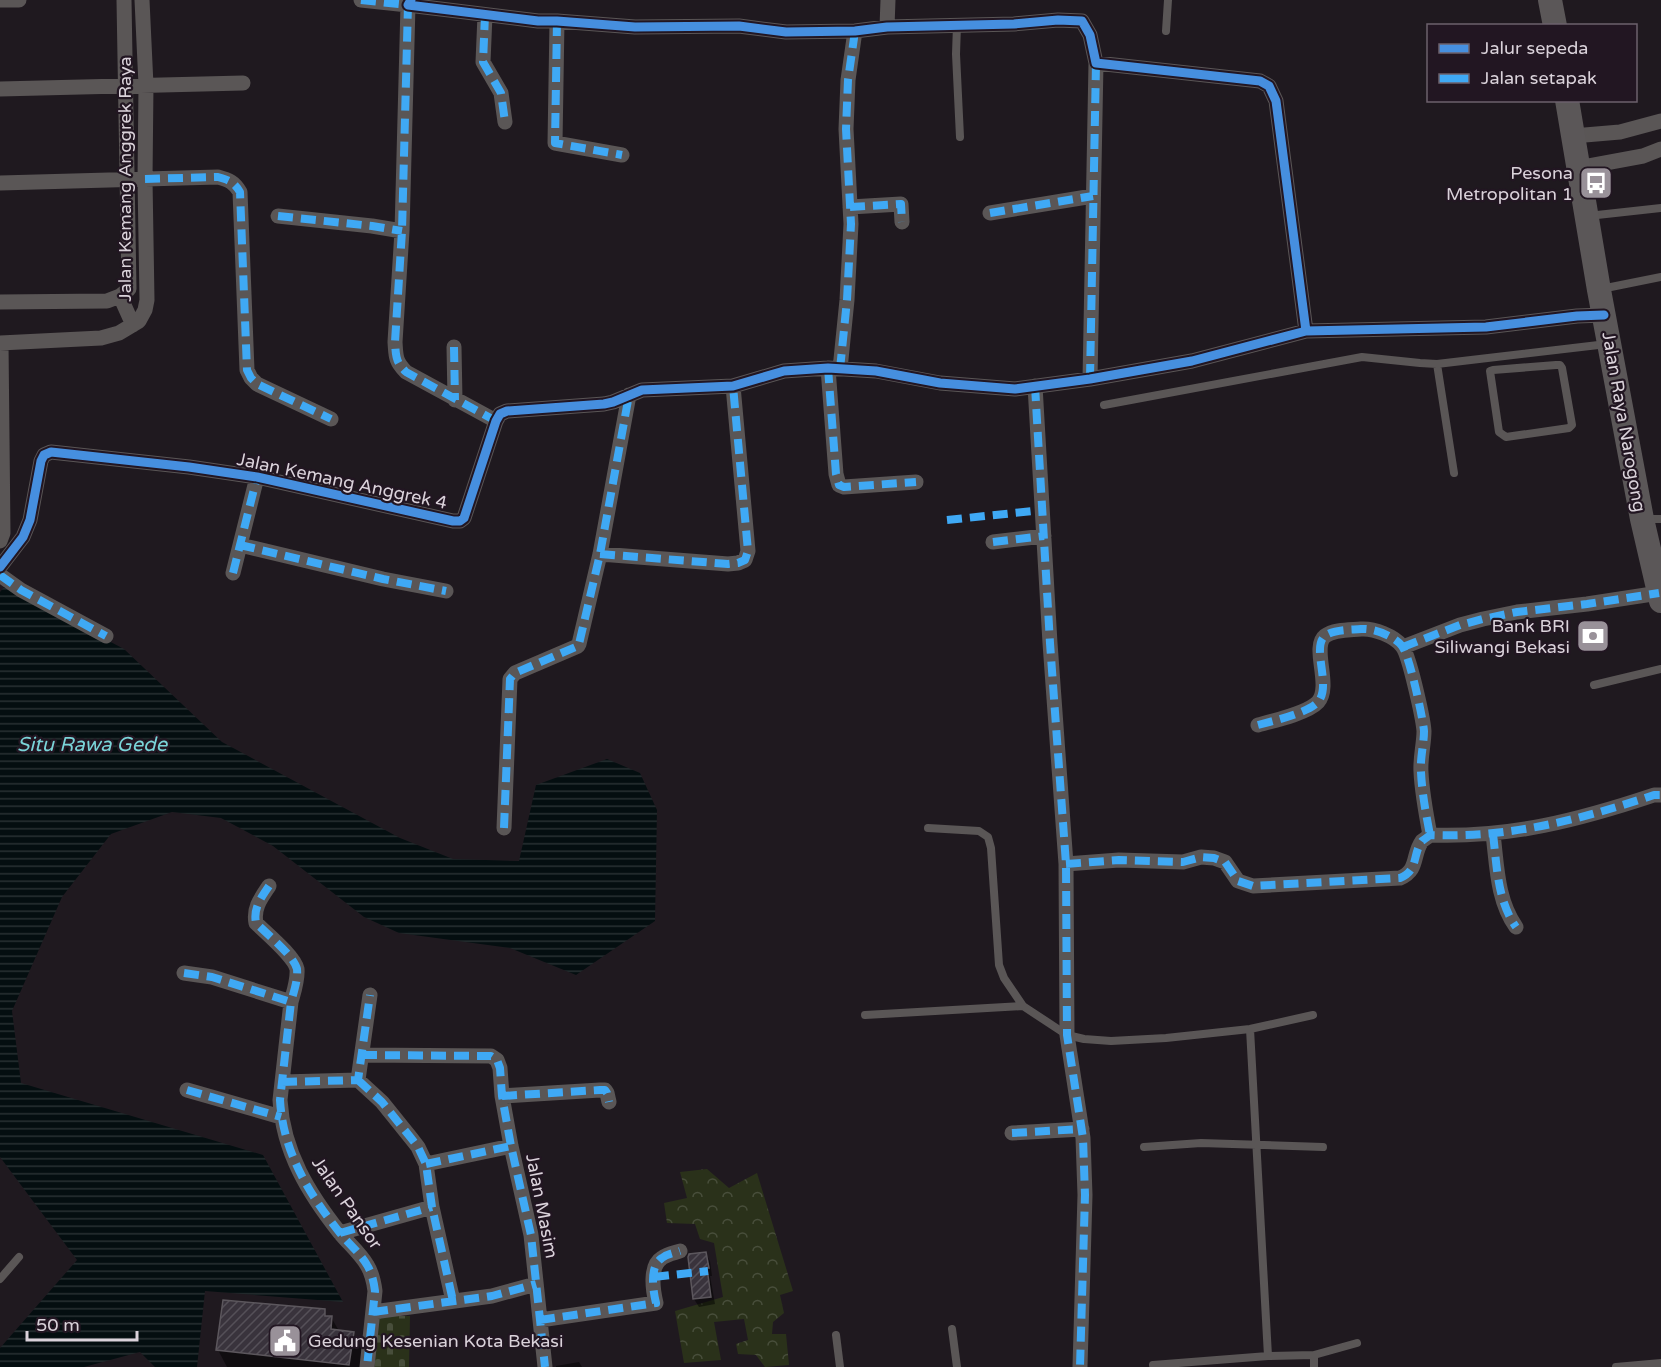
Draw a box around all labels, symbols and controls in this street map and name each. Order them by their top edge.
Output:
legend [1427,24,1637,102]
text: Jalur sepeda [1481,37,1588,59]
street label: Jalan Kemang Anggrek Raya [114,56,136,302]
text: Jalan setapak [1481,67,1597,89]
place label: Pesona Metropolitan 1 [1446,162,1573,205]
bus stop icon: Pesona Metropolitan 1 [1578,165,1614,201]
street label: Jalan Raya Narogong [1597,330,1651,514]
street label: Jalan Kemang Anggrek 4 [235,448,449,514]
place label: Bank BRI Siliwangi Bekasi [1434,615,1570,658]
bank icon: Bank BRI Siliwangi Bekasi [1575,618,1611,654]
water label: Situ Rawa Gede [17,733,169,757]
street label: Jalan Pansor [307,1152,387,1254]
street label: Jalan Masim [521,1152,563,1260]
scale bar [27,1304,136,1342]
text: 50 m [36,1314,80,1336]
public building icon: Gedung Kesenian Kota Bekasi [267,1323,303,1359]
place label: Gedung Kesenian Kota Bekasi [308,1330,563,1352]

